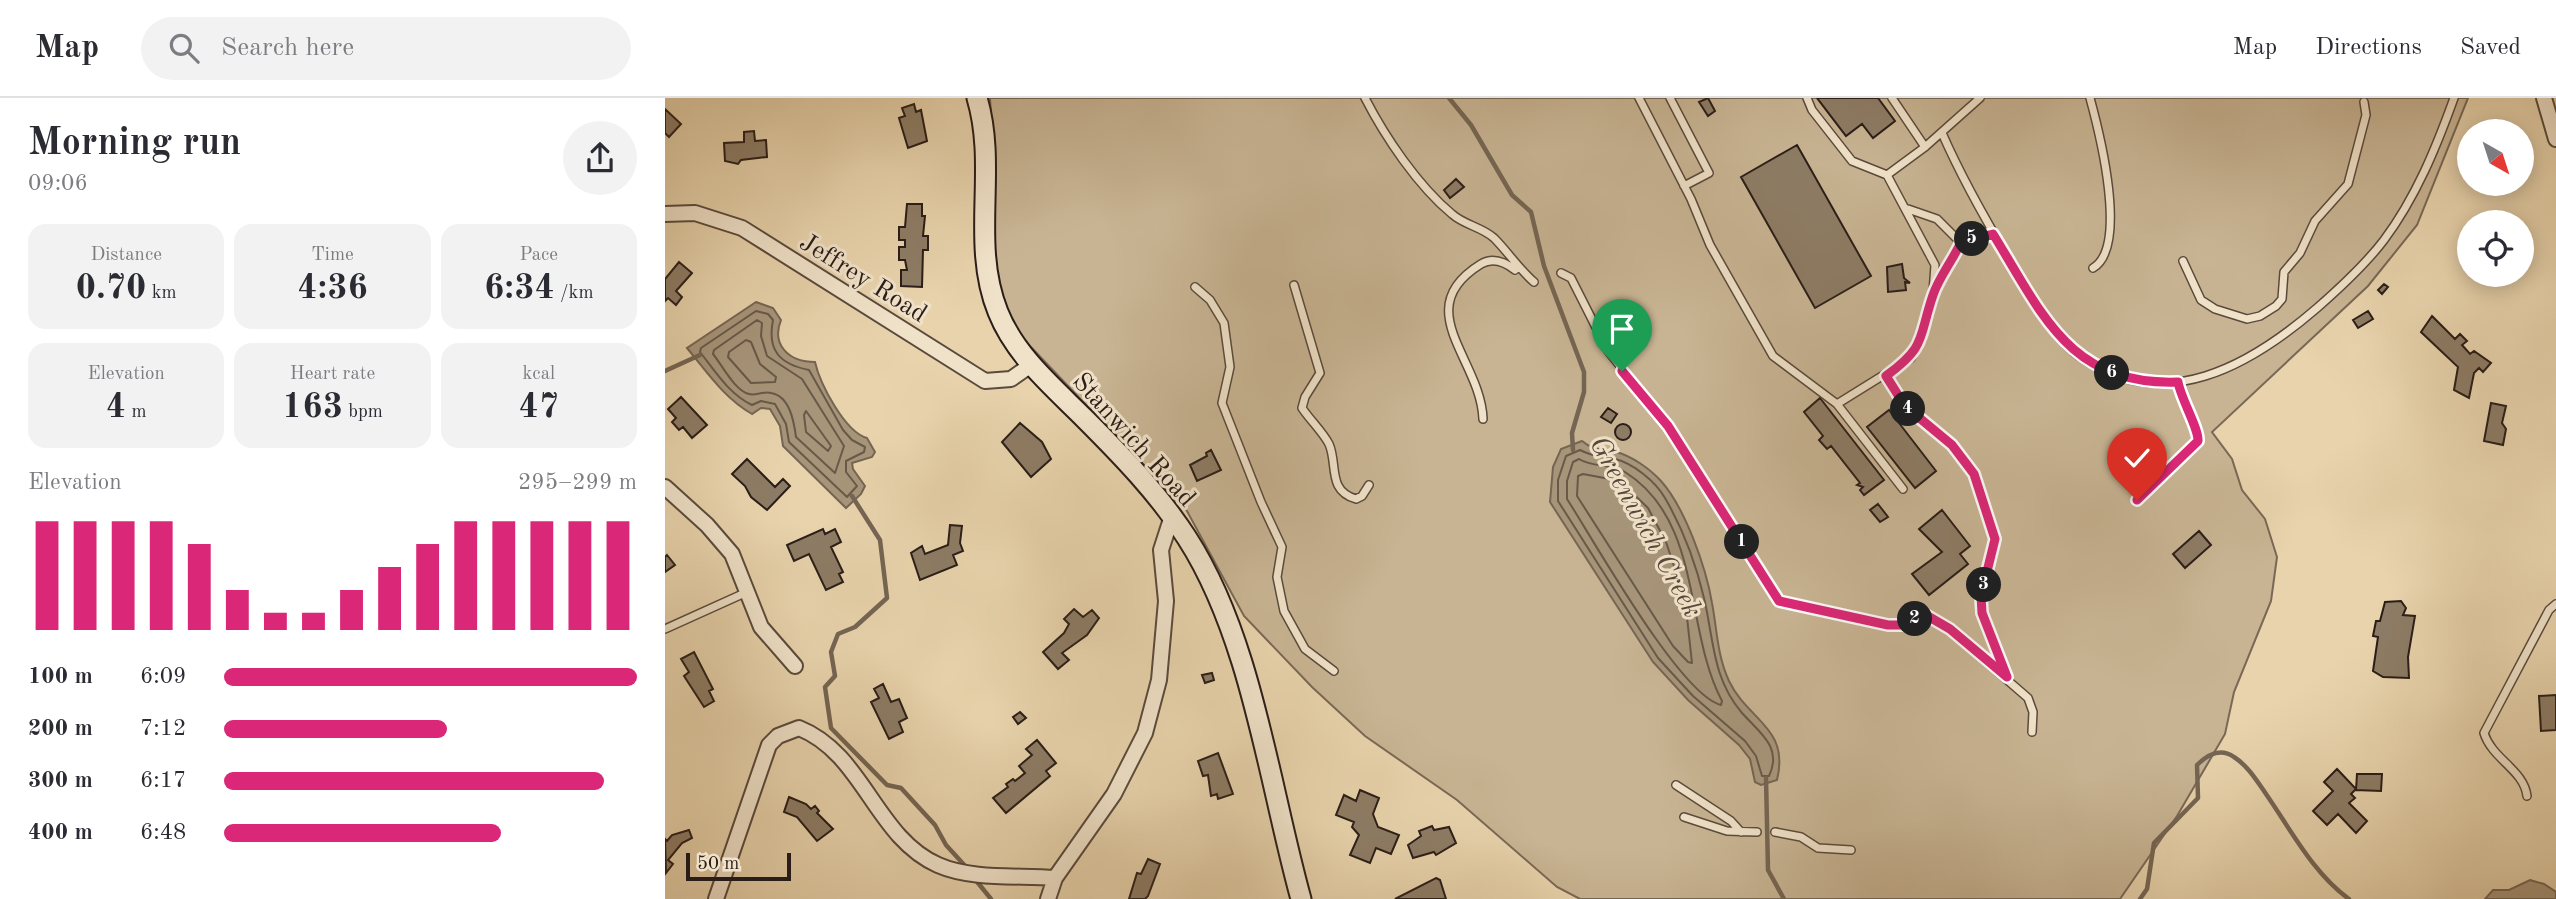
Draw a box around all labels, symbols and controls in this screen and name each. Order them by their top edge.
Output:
search box [141,17,631,80]
icon: search [165,29,203,67]
text: Map [35,32,99,65]
text: Search here [221,35,354,61]
text: Map [2233,36,2277,60]
text: Directions [2315,36,2422,60]
text: Saved [2460,36,2521,60]
north arrow [2457,119,2534,196]
map controls [2457,119,2534,287]
button: share [563,121,637,195]
text: Morning run [28,125,241,163]
text: 09:06 [28,172,88,195]
button: locate [2457,210,2534,287]
pin: 5 [1955,222,1989,256]
street label: Jeffrey Road [795,229,931,328]
text: 5 [1966,229,1977,248]
text: Distance [90,246,162,265]
text: Time [311,246,354,265]
text: Pace [520,246,558,265]
text: 0.70 [76,271,146,306]
text: 4:36 [297,271,368,306]
text: 6:34 [484,271,555,306]
text: km [146,284,177,303]
text: /km [555,284,594,303]
pin [1592,299,1652,371]
icon: arrive [1603,310,1641,348]
pin: 6 [2095,356,2129,390]
text: 6 [2106,363,2117,382]
text: Elevation [88,365,165,384]
text: Heart rate [290,365,375,384]
text: kcal [522,365,555,384]
street label: Stanwich Road [1067,368,1200,512]
text: 4 [106,390,126,425]
text: 163 [282,390,343,425]
text: 47 [519,390,559,425]
pin: 4 [1891,392,1925,426]
text: 4 [1902,399,1913,418]
text: m [126,403,147,422]
text: bpm [343,403,383,422]
pin [2107,428,2167,500]
water label: Greenwich Creek [1583,432,1706,623]
icon: check [2118,439,2156,477]
text: Elevation [28,471,122,494]
text: 295–299 m [518,471,637,494]
pin: 1 [1725,524,1759,560]
text: 1 [1736,532,1747,551]
pin: 3 [1967,568,2001,602]
text: 3 [1978,575,1989,594]
pin: 2 [1897,602,1933,636]
text: 2 [1909,609,1920,628]
text: 100 m [28,665,93,688]
text: 6:09 [140,665,186,688]
text: 200 m [28,717,93,740]
text: 7:12 [140,717,186,740]
text: 300 m [28,769,93,792]
text: 6:17 [140,769,186,792]
text: 400 m [28,821,93,844]
text: 6:48 [140,821,186,844]
scale bar [686,850,791,882]
text: 50 m [697,855,739,874]

